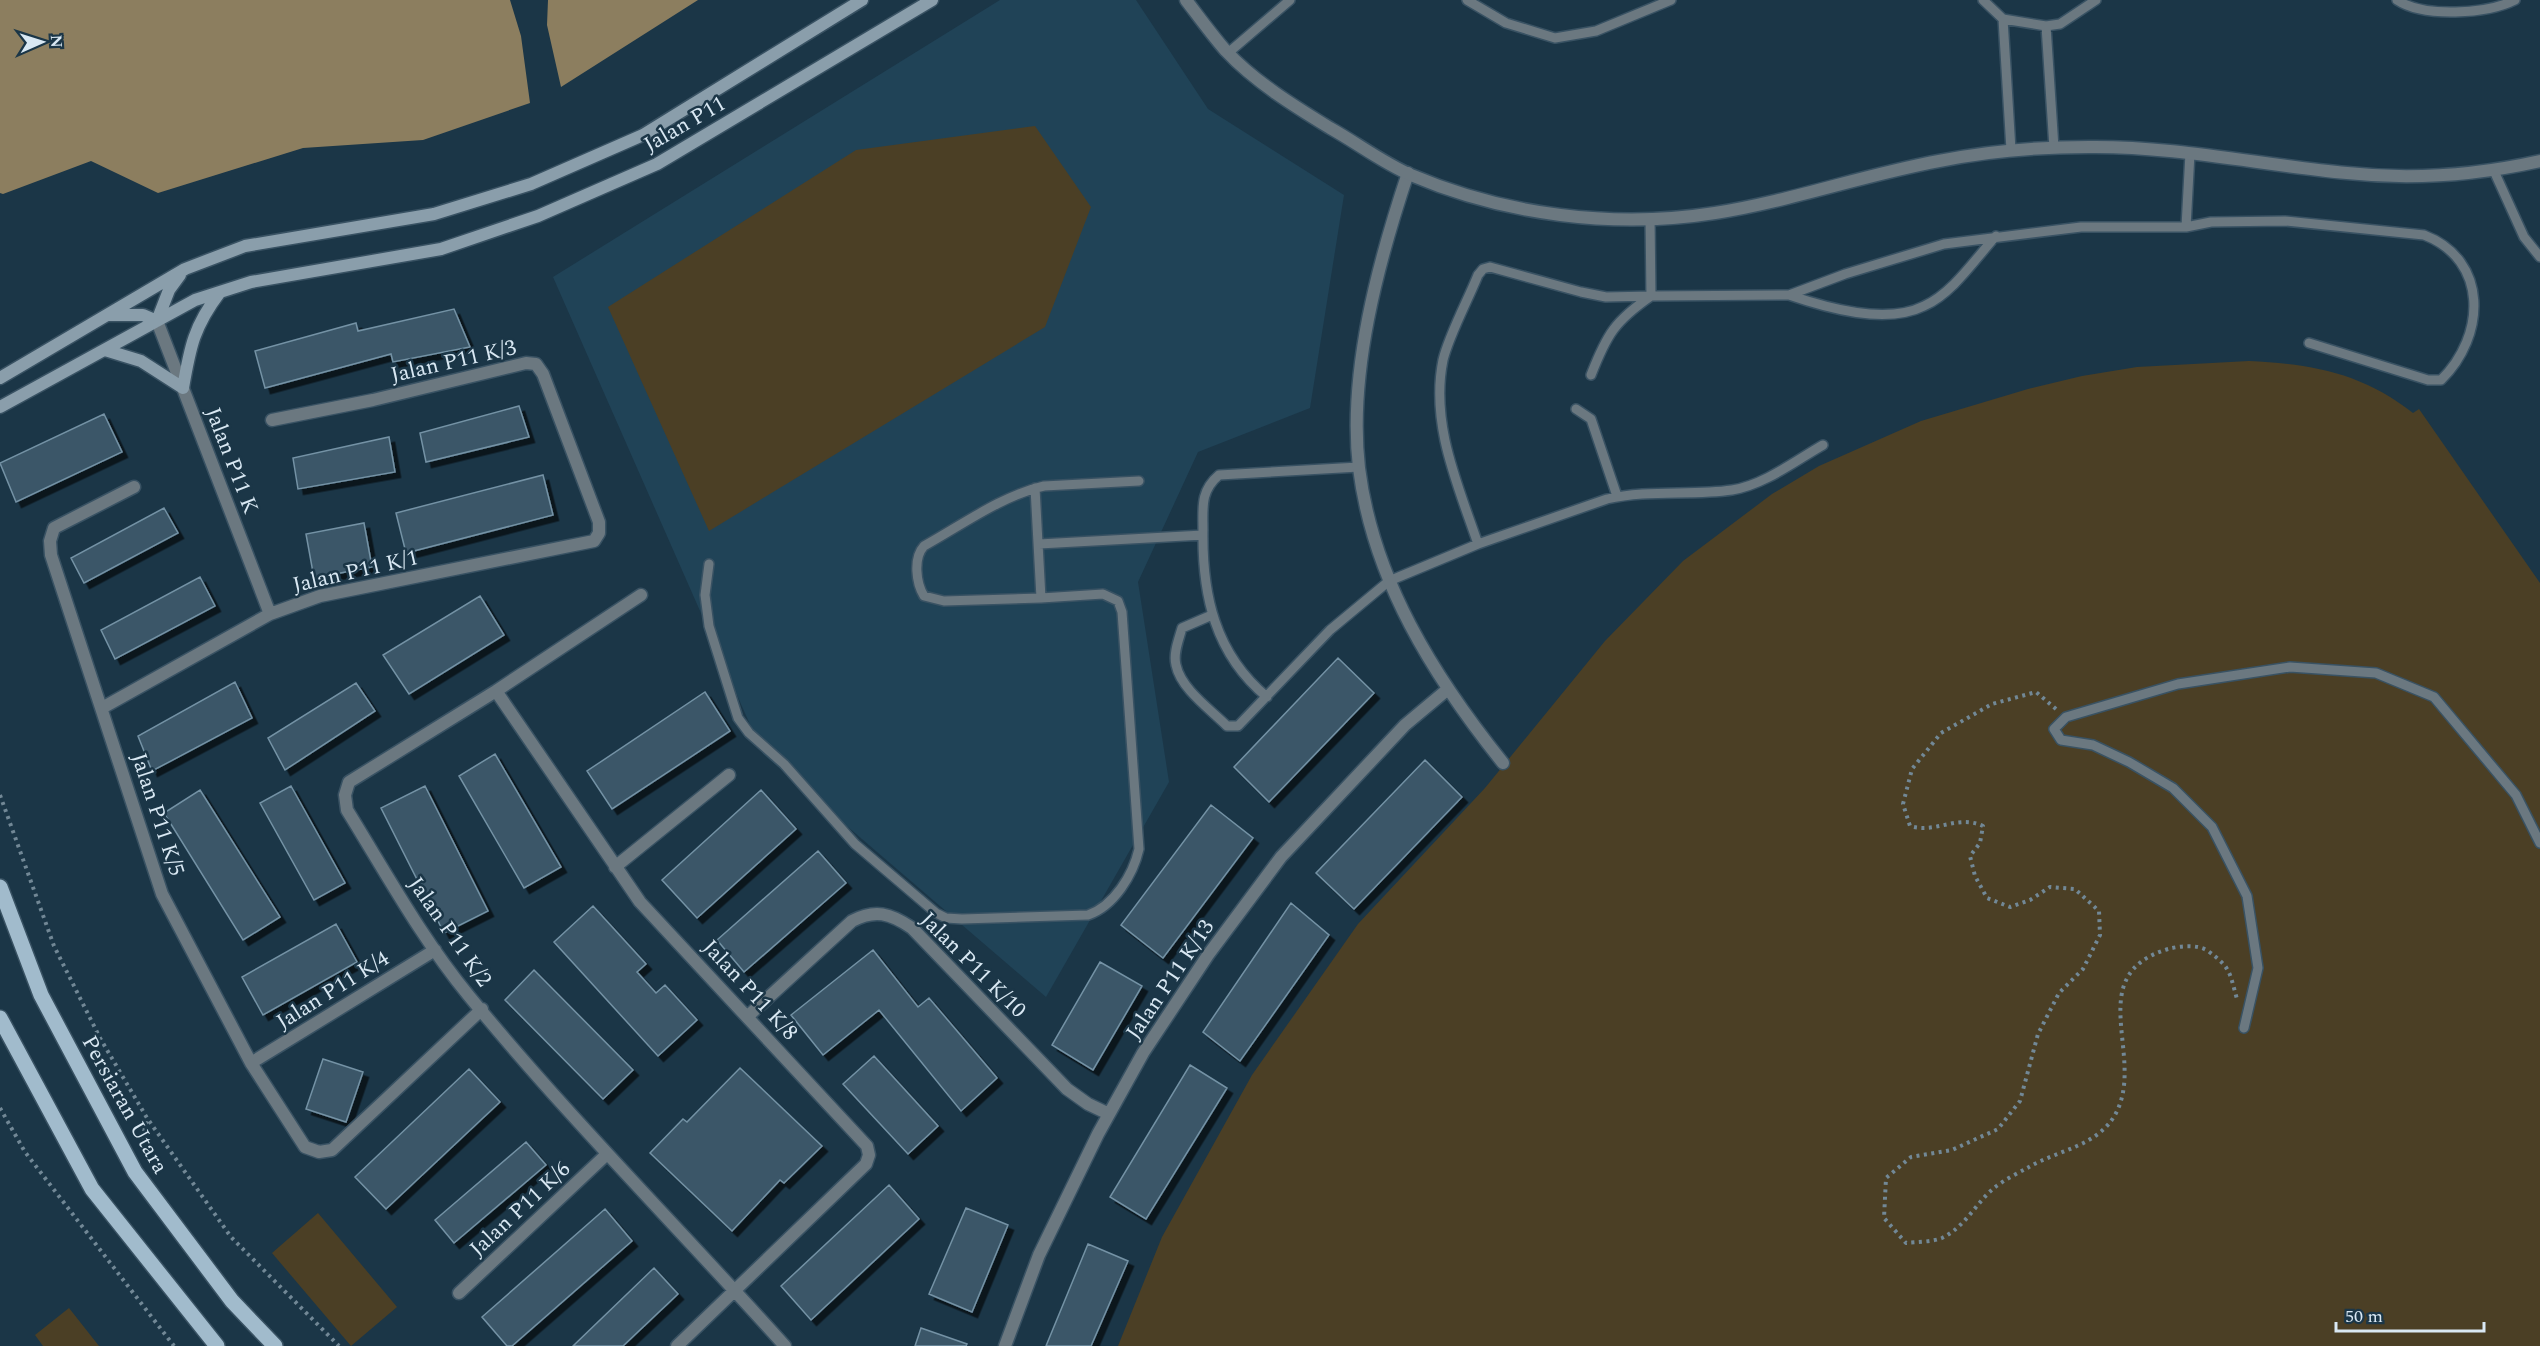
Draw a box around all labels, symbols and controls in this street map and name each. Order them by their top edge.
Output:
north arrow [12,12,72,72]
text: N [44,34,68,48]
street label: Jalan P11 [637,87,732,161]
street label: Jalan P11 K/3 [387,331,519,392]
street label: Jalan P11 K [196,403,267,519]
street label: Jalan P11 K/1 [289,541,421,602]
street label: Jalan P11 K/5 [122,749,193,880]
street label: Jalan P11 K/2 [400,870,500,994]
street label: Jalan P11 K/10 [912,904,1034,1026]
street label: Jalan P11 K/13 [1118,913,1223,1047]
street label: Jalan P11 K/8 [694,932,806,1048]
street label: Jalan P11 K/4 [270,942,396,1038]
street label: Persiaran Utara [73,1029,177,1180]
street label: Jalan P11 K/6 [462,1153,578,1265]
scale bar [2336,1295,2484,1333]
text: 50 m [2345,1303,2383,1330]

